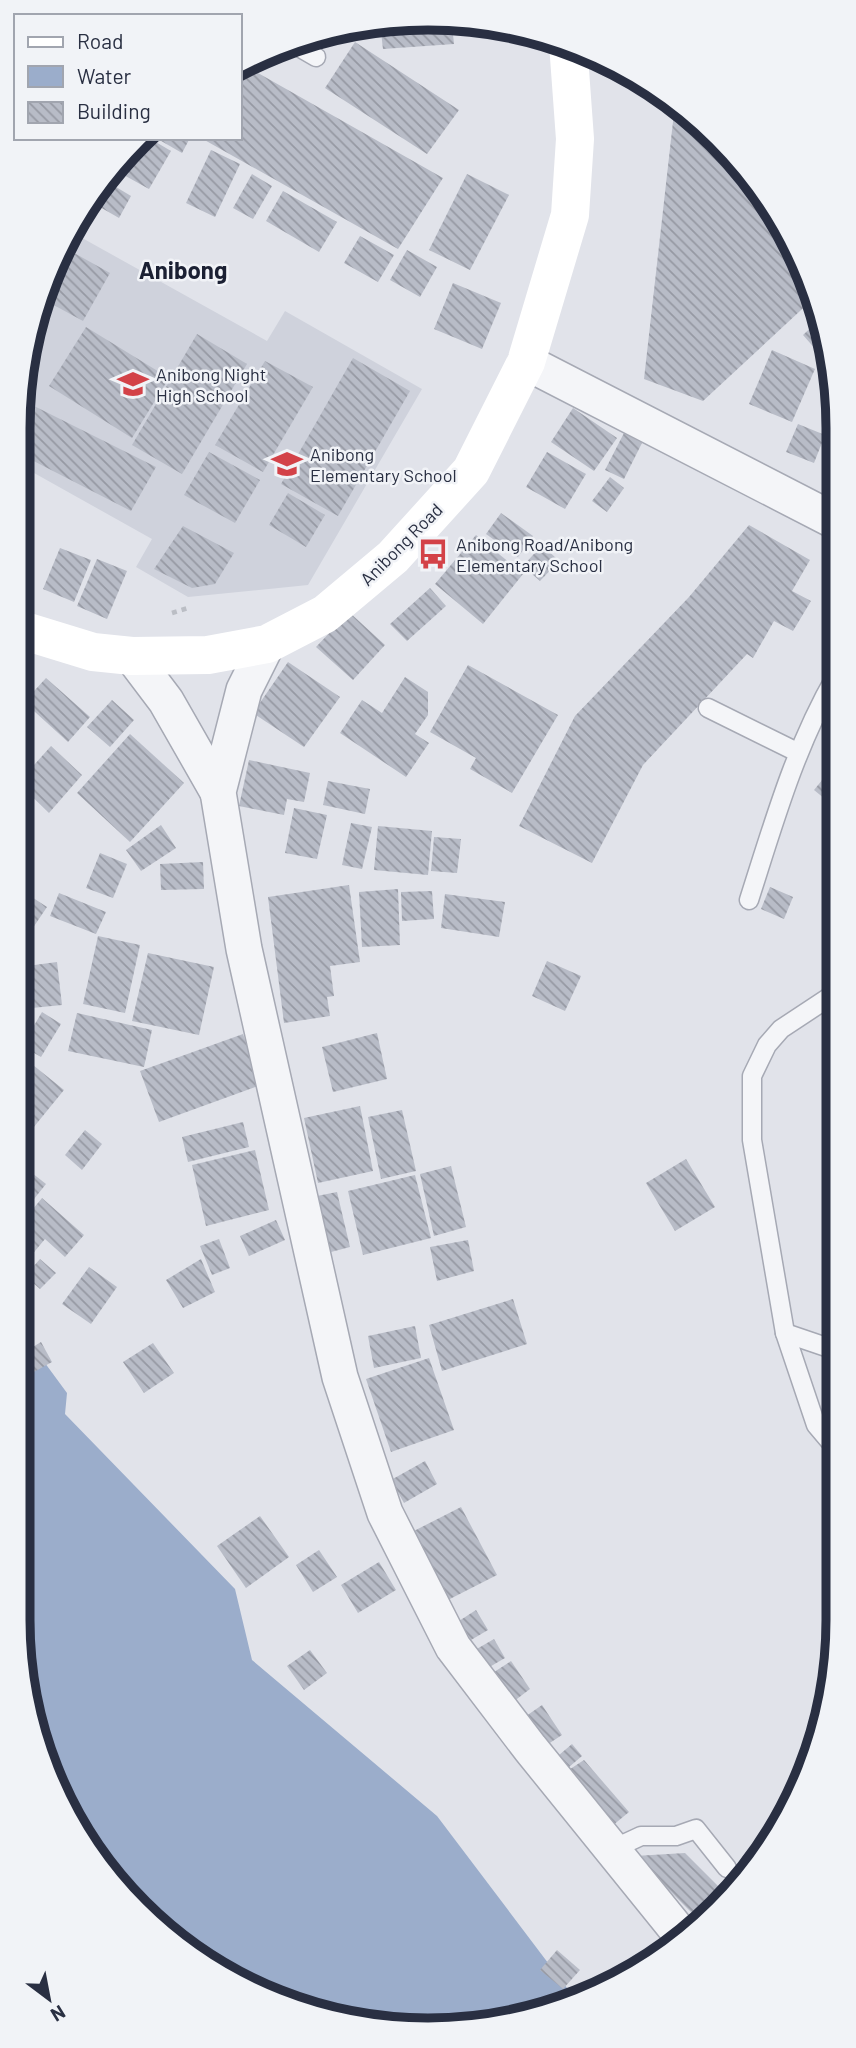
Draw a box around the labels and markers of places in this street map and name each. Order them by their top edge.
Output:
place label: Anibong Night High School [156,363,266,406]
school or university icon: Anibong Night High School [116,367,150,401]
place label: Anibong Elementary School [310,443,457,486]
school or university icon: Anibong Elementary School [270,447,304,481]
place label: Anibong Road/Anibong Elementary School [456,533,633,576]
bus stop icon: Anibong Road/Anibong Elementary School [416,537,450,571]

